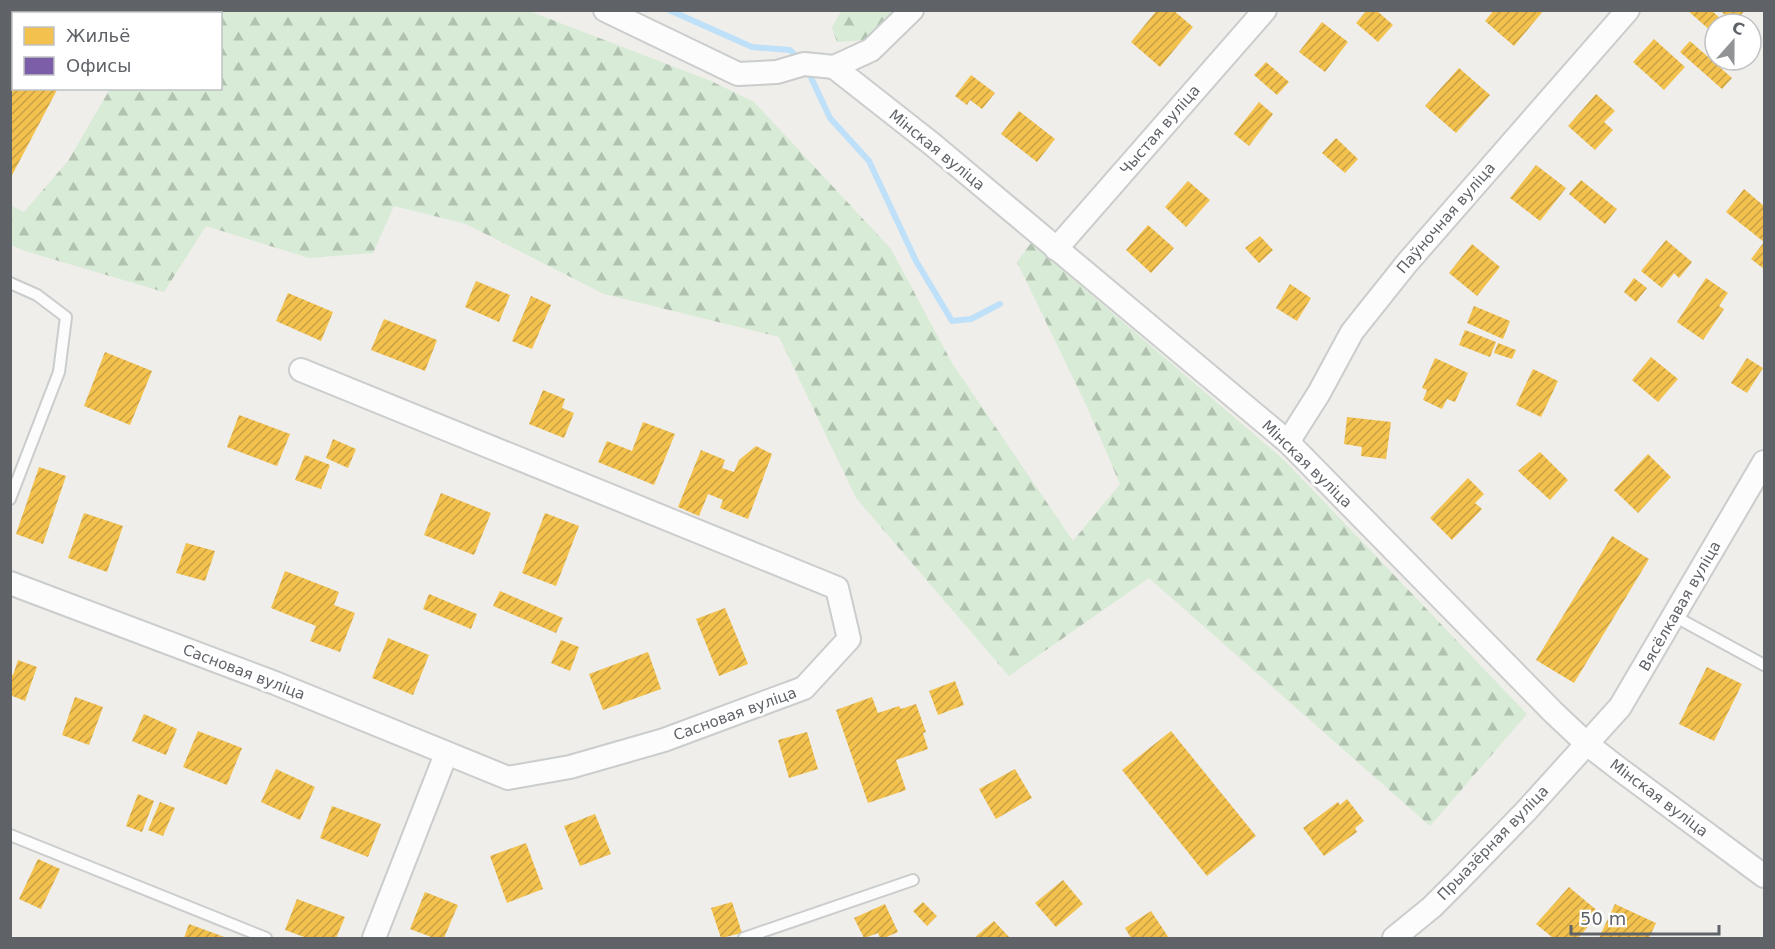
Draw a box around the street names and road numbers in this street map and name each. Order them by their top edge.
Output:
street label: Чыстая вуліца [1116,81,1204,179]
street label: Мінская вуліца [885,106,989,194]
street label: Паўночная вуліца [1393,159,1499,277]
street label: Мінская вуліца [1258,417,1356,511]
street label: Вясёлкавая вуліца [1635,538,1725,674]
street label: Сасновая вуліца [180,640,308,704]
street label: Сасновая вуліца [671,683,799,745]
street label: Мінская вуліца [1606,755,1712,841]
street label: Прыазёрная вуліца [1434,782,1552,904]

